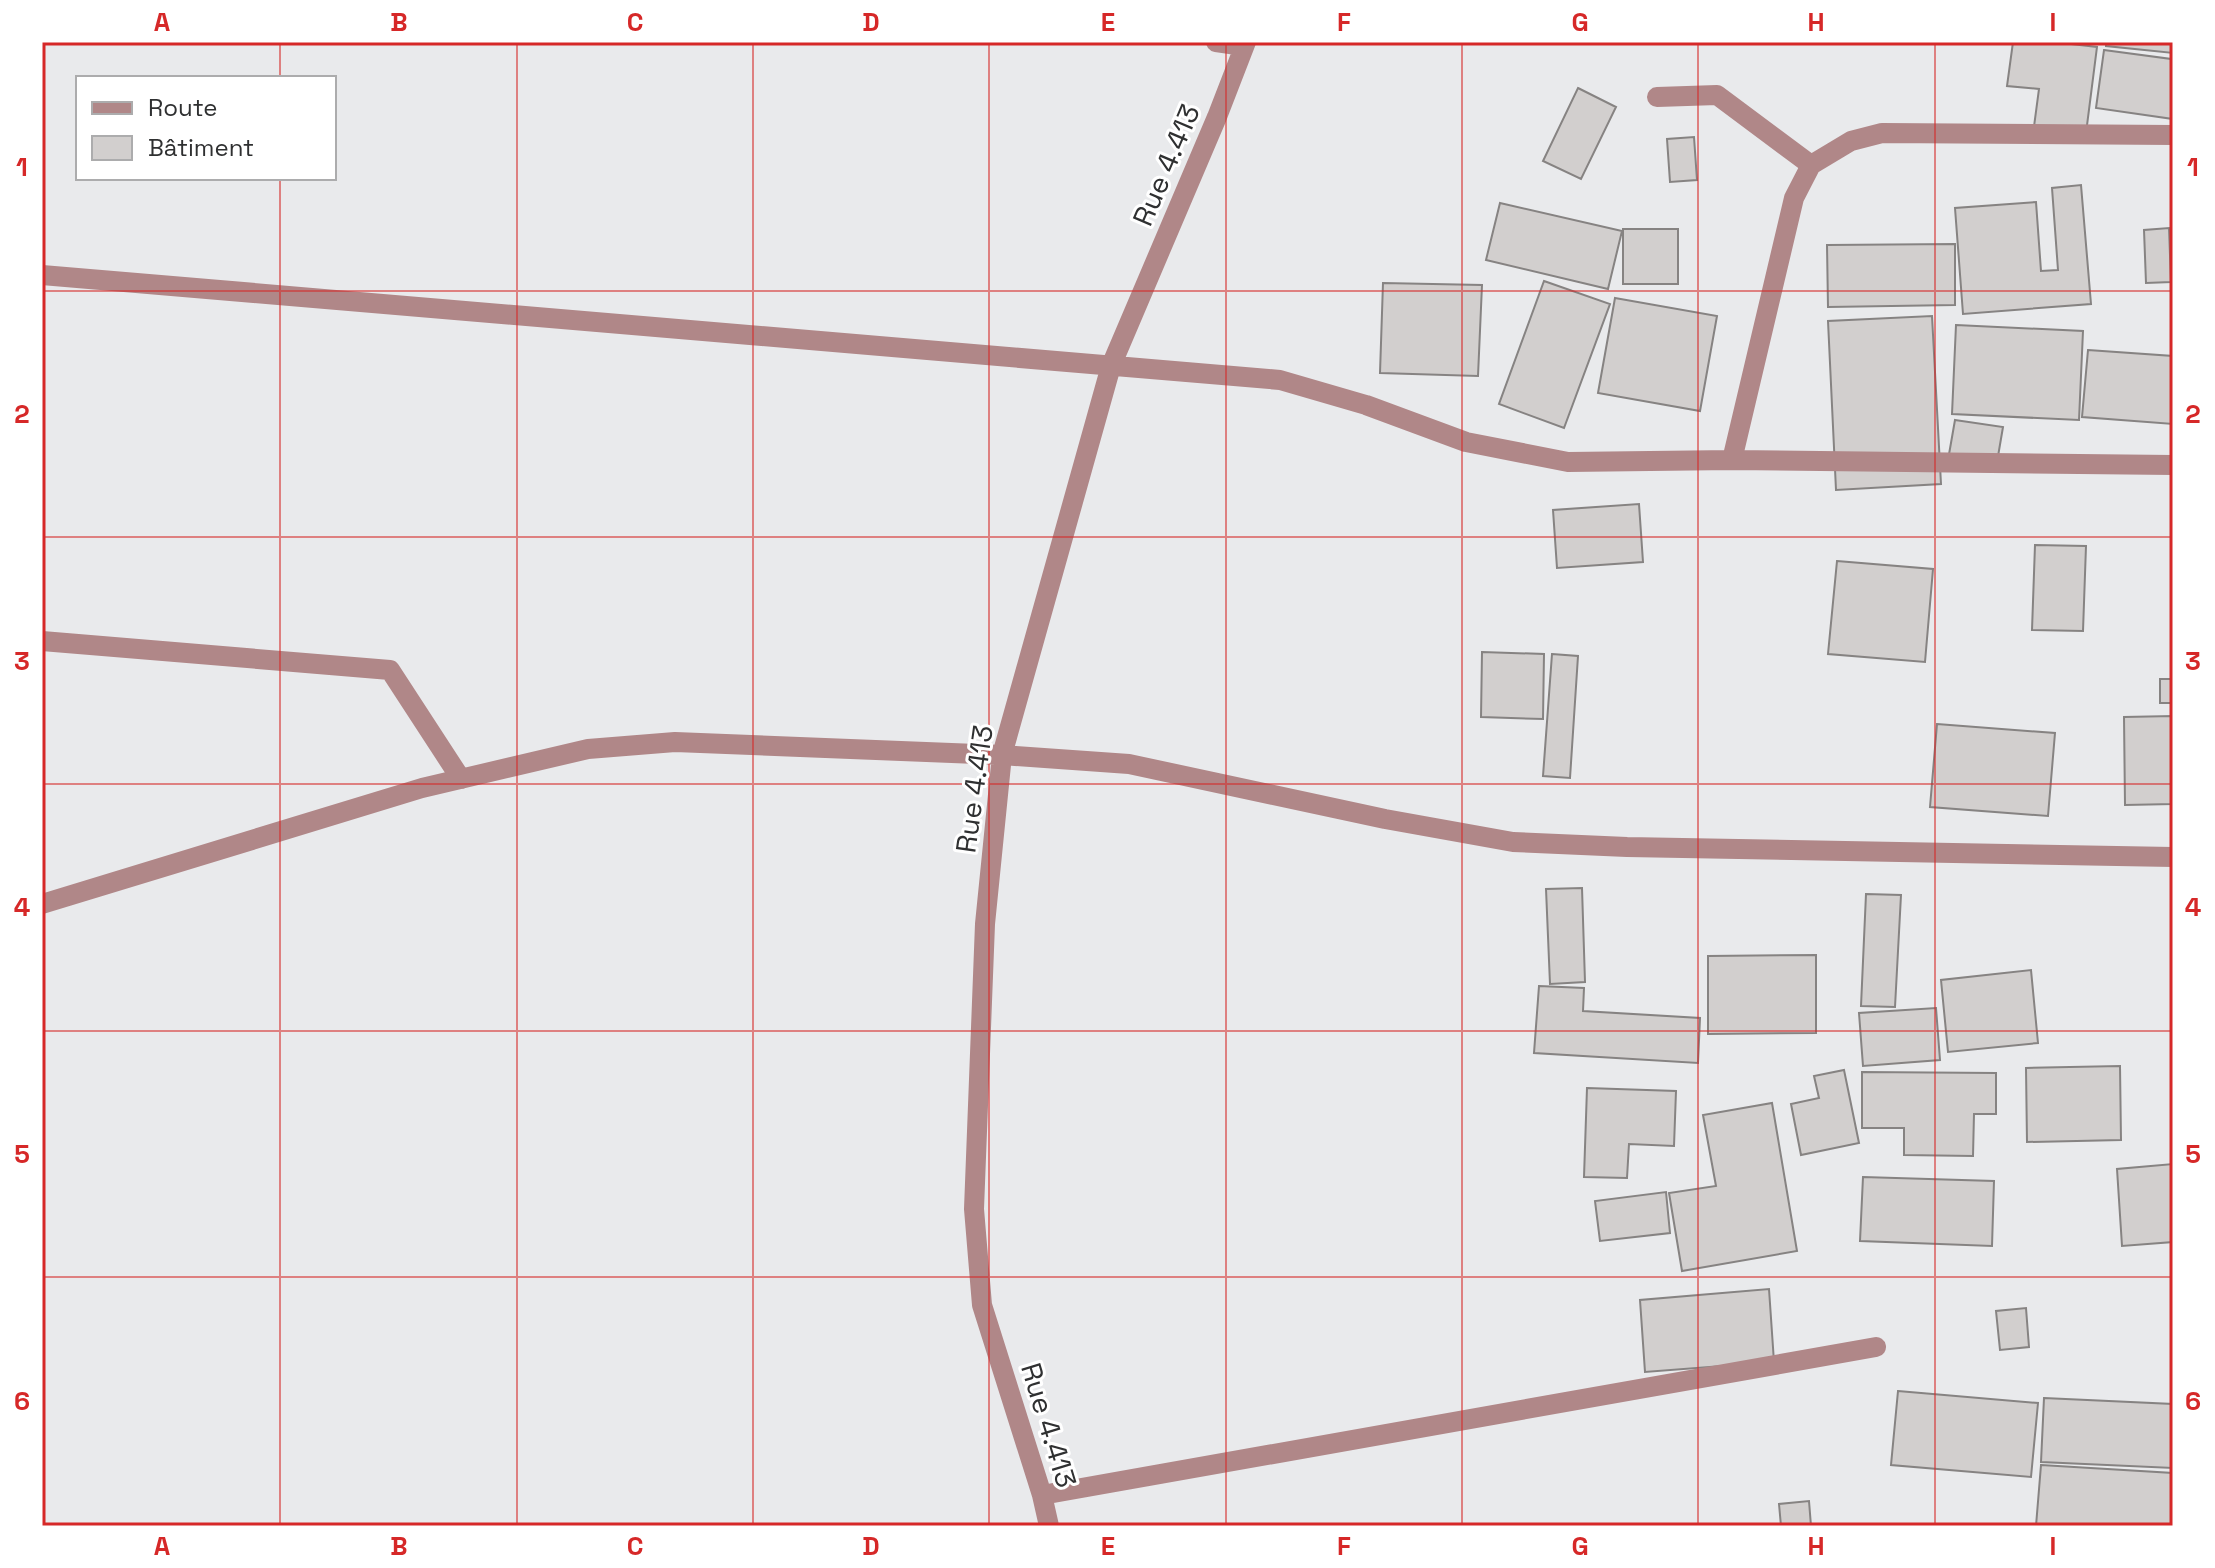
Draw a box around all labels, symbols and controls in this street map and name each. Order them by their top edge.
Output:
text: A [154,5,171,39]
text: B [390,5,408,39]
text: C [627,5,643,39]
text: D [862,5,880,39]
text: E [1101,5,1115,39]
text: F [1337,5,1351,39]
text: G [1571,5,1589,39]
text: H [1807,5,1825,39]
text: I [2050,5,2056,39]
legend [76,76,336,180]
text: Route [148,92,217,123]
street label: Rue 4.413 [1124,99,1208,231]
text: Bâtiment [148,132,254,163]
text: 1 [16,150,28,184]
text: 1 [2187,150,2199,184]
text: 2 [14,397,30,431]
text: 2 [2185,397,2201,431]
text: 3 [14,644,30,678]
text: 3 [2185,644,2201,678]
street label: Rue 4.413 [947,723,1001,855]
text: 4 [14,890,30,924]
text: 4 [2185,890,2201,924]
text: 5 [14,1137,30,1171]
text: 5 [2185,1137,2201,1171]
street label: Rue 4.413 [1013,1358,1085,1492]
text: 6 [14,1384,30,1418]
text: 6 [2185,1384,2201,1418]
text: A [154,1529,171,1563]
text: B [390,1529,408,1563]
text: C [627,1529,643,1563]
text: D [862,1529,880,1563]
text: E [1101,1529,1115,1563]
text: F [1337,1529,1351,1563]
text: G [1571,1529,1589,1563]
text: H [1807,1529,1825,1563]
text: I [2050,1529,2056,1563]

